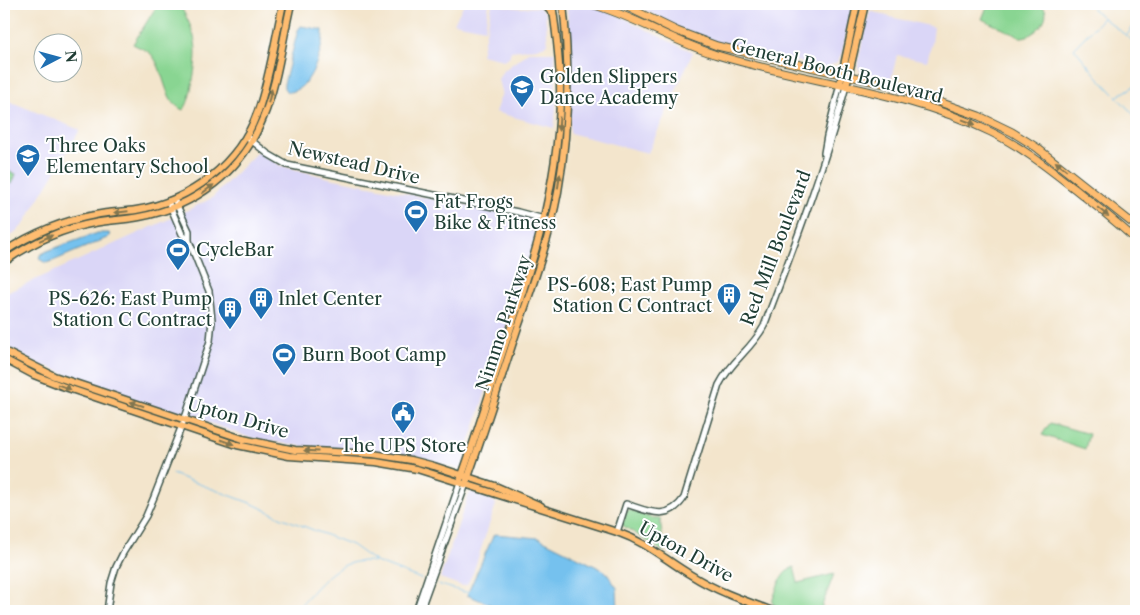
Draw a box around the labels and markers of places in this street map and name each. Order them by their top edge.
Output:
place label: Golden Slippers Dance Academy [540,66,679,109]
school or university icon: Golden Slippers Dance Academy [509,74,535,108]
place label: Three Oaks Elementary School [46,135,209,178]
school or university icon: Three Oaks Elementary School [15,143,41,177]
place label: Fat Frogs Bike & Fitness [434,191,556,234]
sports icon: Fat Frogs Bike & Fitness [403,199,429,233]
sports icon: CycleBar [165,237,191,271]
place label: CycleBar [196,239,274,261]
place label: PS-608; East Pump Station C Contract [547,274,713,317]
building icon: PS-608; East Pump Station C Contract [716,282,742,316]
building icon: Inlet Center [248,286,274,320]
place label: PS-626: East Pump Station C Contract [48,288,213,331]
place label: Inlet Center [278,288,382,310]
building icon: PS-626: East Pump Station C Contract [217,296,243,330]
sports icon: Burn Boot Camp [271,342,297,376]
place label: Burn Boot Camp [302,344,446,366]
public building icon: The UPS Store [390,400,416,434]
place label: The UPS Store [340,435,466,457]

